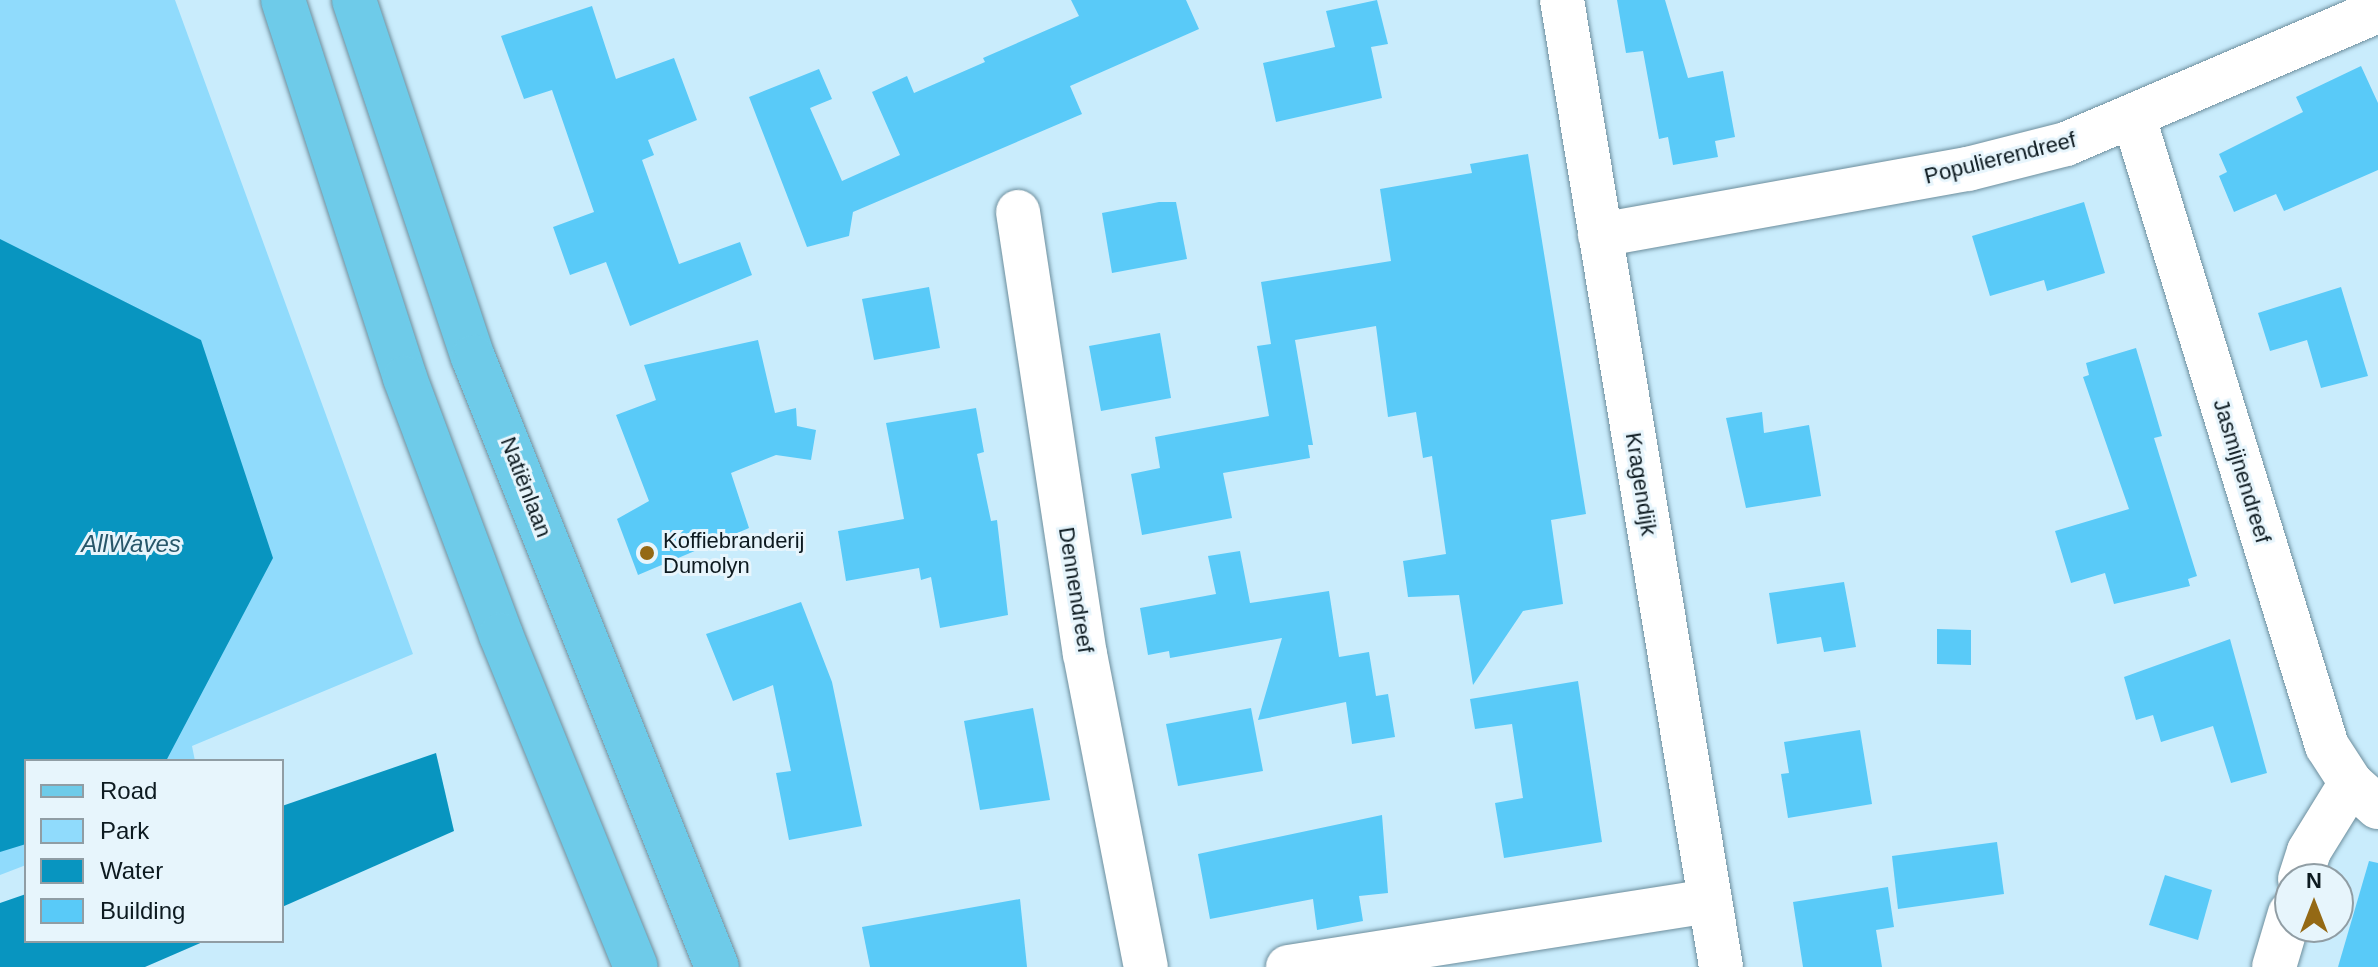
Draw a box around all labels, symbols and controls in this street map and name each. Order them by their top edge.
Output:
street label: Populierendreef [1921,126,2079,190]
street label: Jasmijnendreef [2208,396,2276,546]
street label: Kragendijk [1620,431,1662,537]
street label: Natiënlaan [495,433,557,541]
street label: Dennendreef [1053,525,1099,655]
place label: Koffiebranderij Dumolyn [663,527,804,578]
water label: AllWaves [81,530,181,558]
marker: Koffiebranderij Dumolyn [638,544,656,562]
legend [24,759,284,943]
text: Road [100,777,157,804]
text: Park [100,817,149,844]
text: Water [100,857,163,884]
north arrow [2274,863,2354,943]
text: N [2306,868,2322,893]
text: Building [100,897,185,924]

